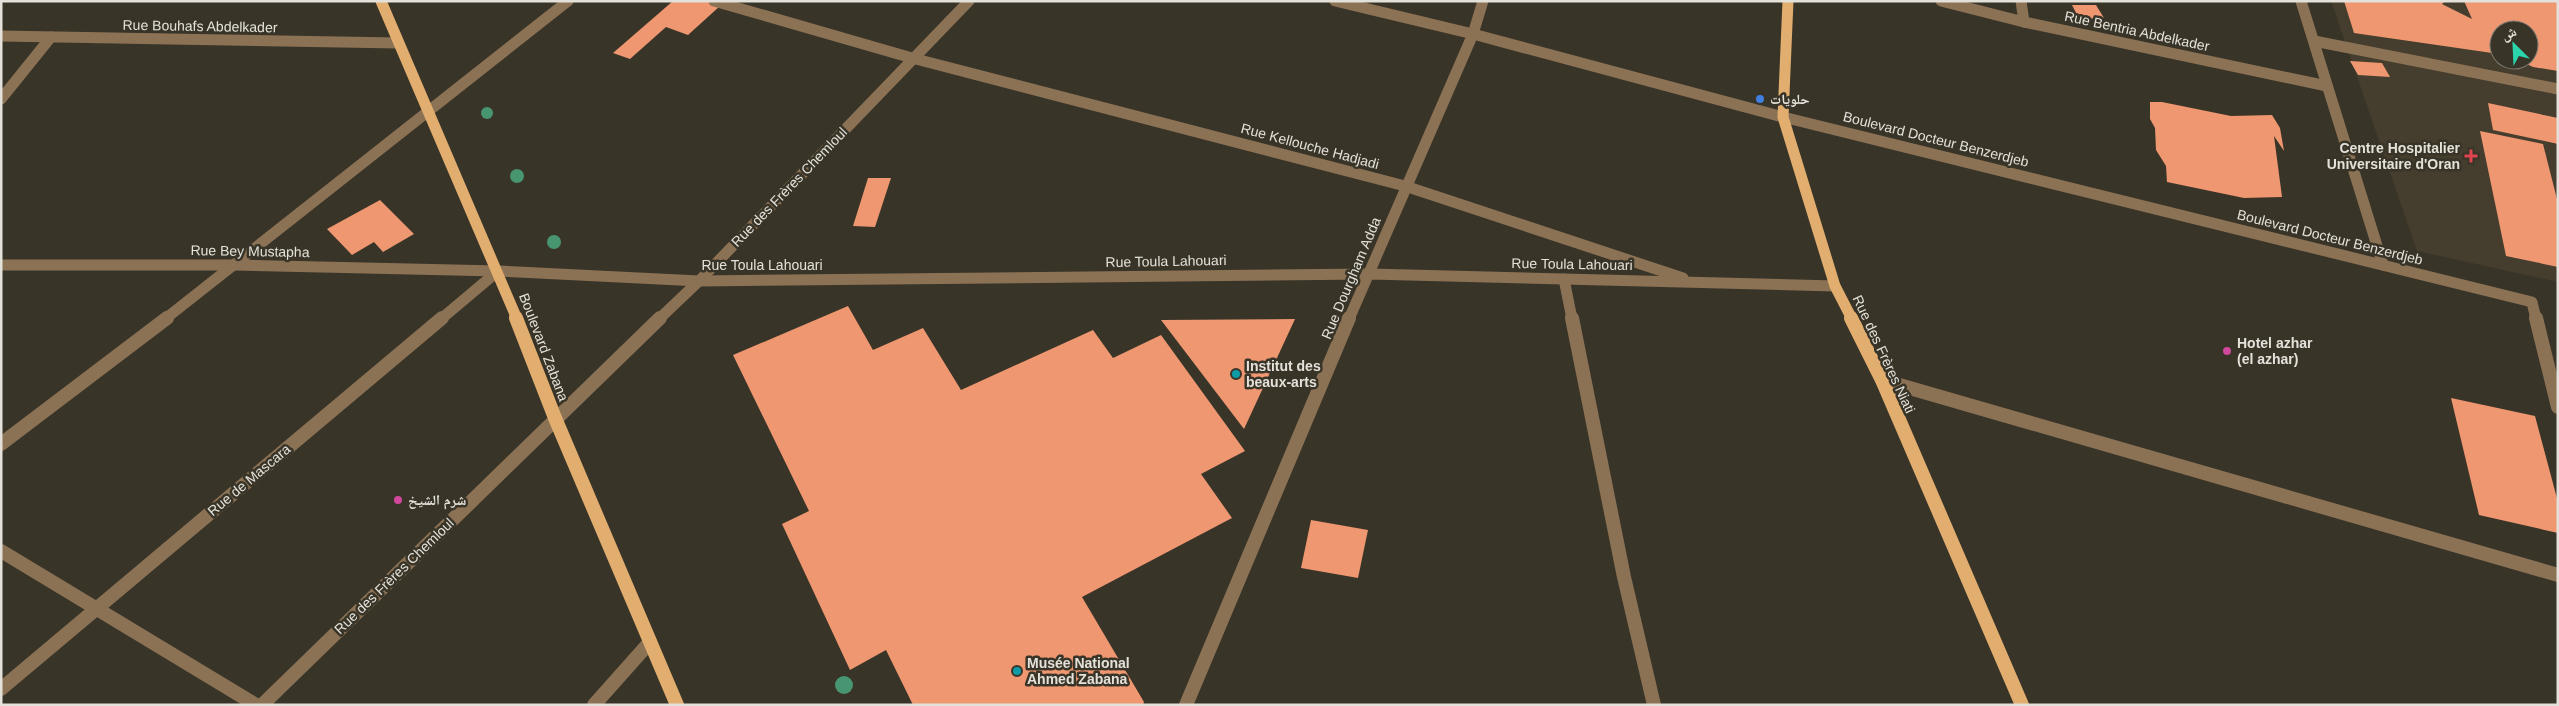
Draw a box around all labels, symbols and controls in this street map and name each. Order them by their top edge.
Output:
street label: Rue Bentria Abdelkader [2063,8,2211,54]
street label: Rue Bouhafs Abdelkader [122,17,278,35]
north arrow [2489,20,2539,70]
text: ش [2499,23,2519,44]
place label: حلويات [1770,91,1809,107]
marker: حلويات [1754,93,1766,105]
street label: Boulevard Docteur Benzerdjeb [1842,108,2031,170]
street label: Rue Kellouche Hadjadi [1239,120,1381,172]
street label: Rue des Frères Chemloul [728,124,850,250]
place label: Centre Hospitalier Universitaire d'Oran [2327,140,2461,172]
marker: Centre Hospitalier Universitaire d'Oran [2464,149,2478,163]
street label: Boulevard Docteur Benzerdjeb [2236,206,2425,268]
street label: Rue Dourgham Adda [1318,215,1384,341]
street label: Rue Bey Mustapha [190,242,310,260]
street label: Rue Toula Lahouari [1105,252,1227,270]
street label: Rue Toula Lahouari [1511,255,1633,273]
street label: Rue Toula Lahouari [701,257,823,273]
street label: Boulevard Zabana [516,291,572,403]
street label: Rue des Frères Niati [1850,292,1918,416]
place label: Hotel azhar (el azhar) [2237,335,2313,367]
marker: Hotel azhar (el azhar) [2221,345,2233,357]
place label: Institut des beaux-arts [1246,358,1321,390]
marker: Institut des beaux-arts [1230,368,1242,380]
street label: Rue de Mascara [205,441,294,519]
place label: شرم الشيخ [408,492,466,510]
marker: شرم الشيخ [392,494,404,506]
street label: Rue des Frères Chemloul [331,515,457,637]
place label: Musée National Ahmed Zabana [1027,655,1130,687]
marker: Musée National Ahmed Zabana [1011,665,1023,677]

